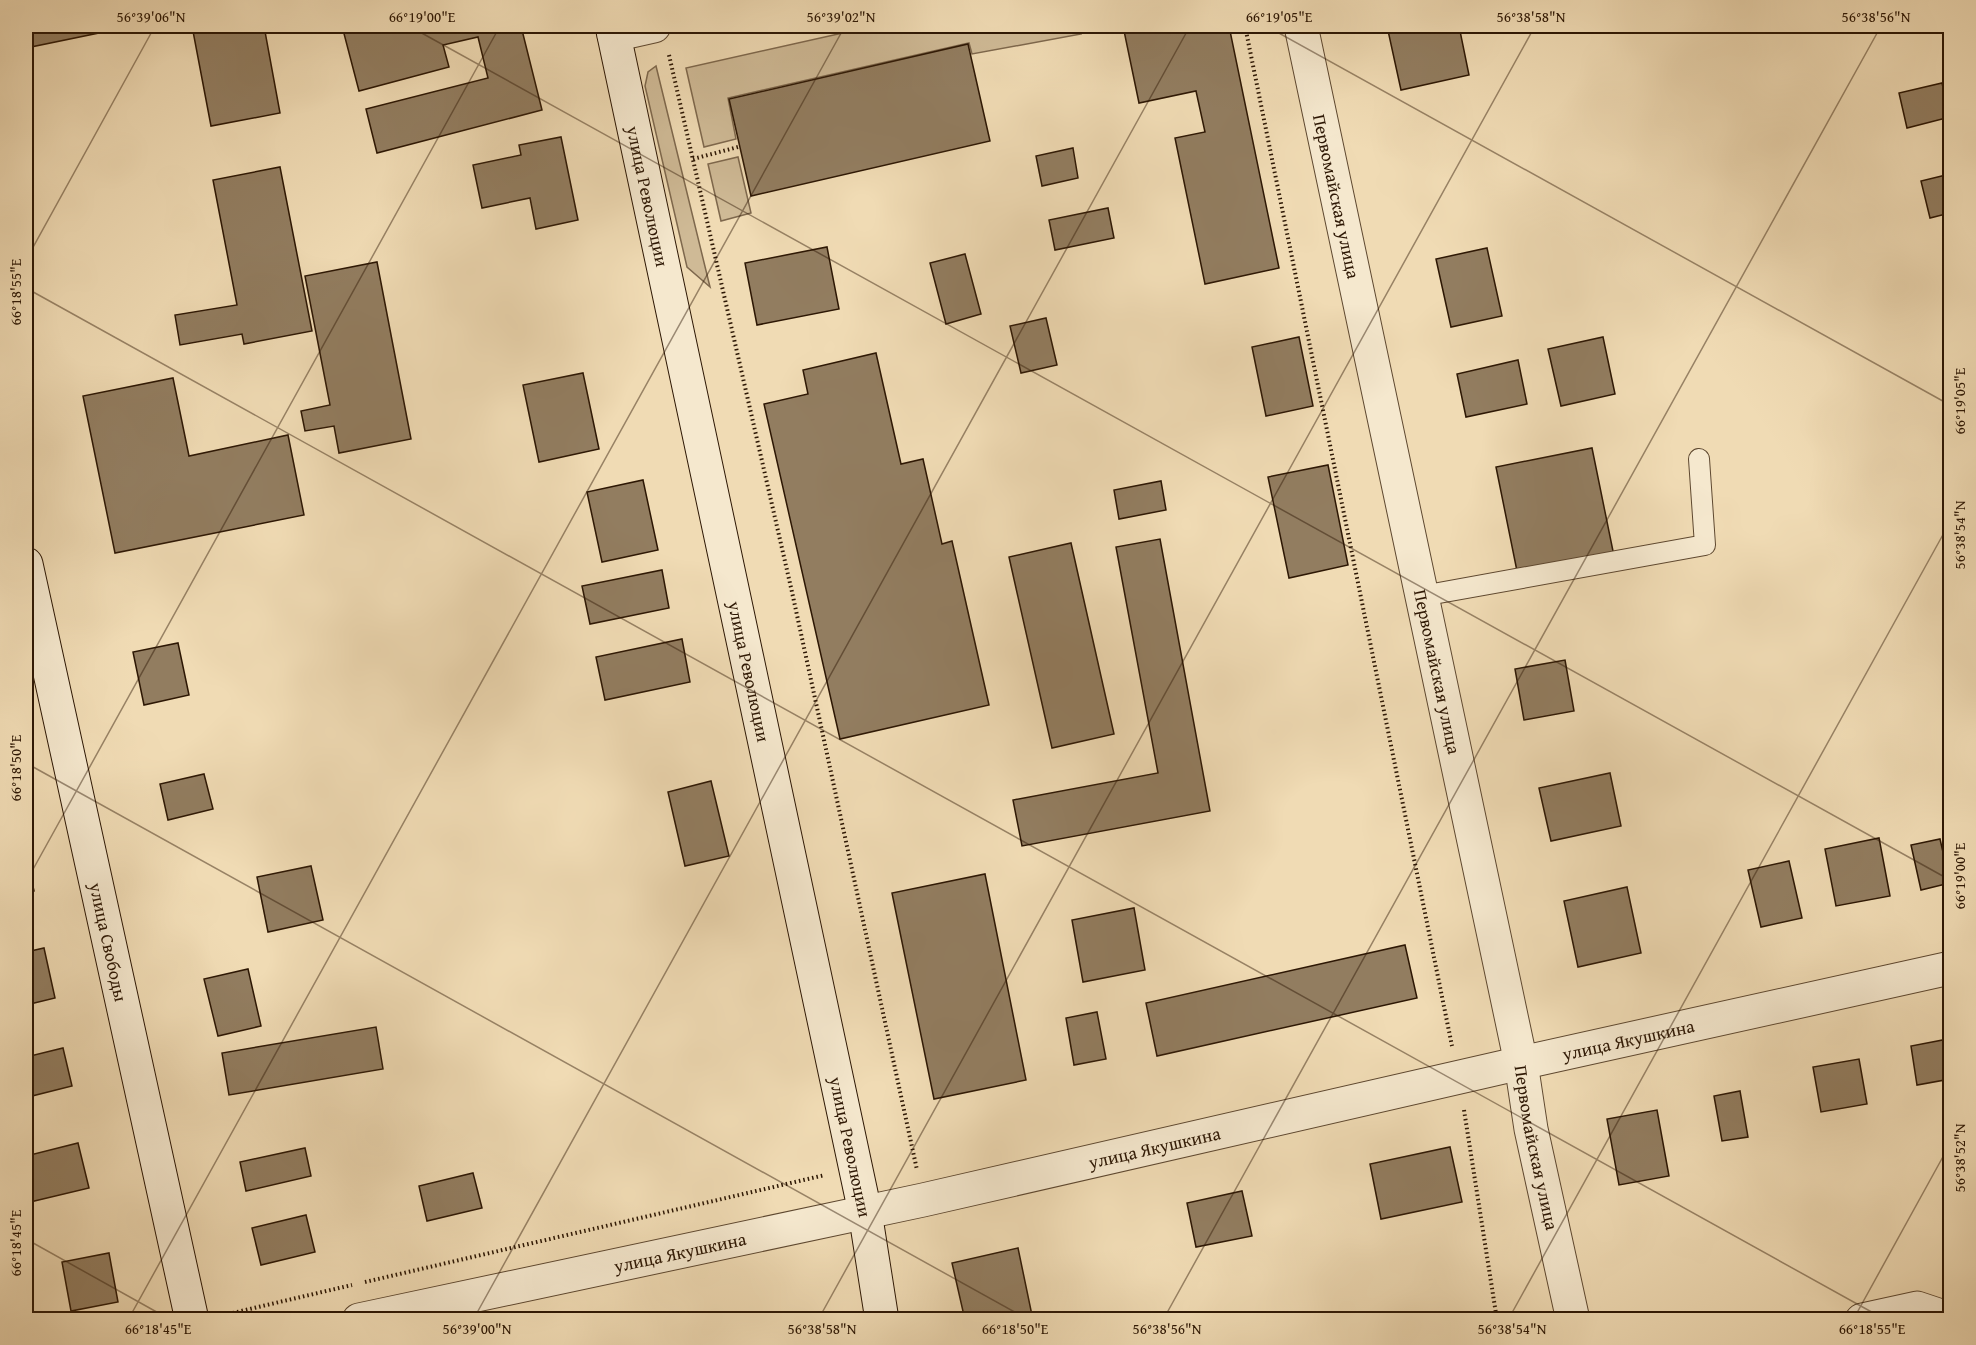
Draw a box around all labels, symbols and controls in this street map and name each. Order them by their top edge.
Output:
text: 56°39'06"N [117,6,186,27]
text: 66°19'00"E [389,6,456,27]
text: 56°39'02"N [807,6,876,27]
text: 66°19'05"E [1246,6,1313,27]
text: 56°38'58"N [1497,6,1566,27]
text: 56°38'56"N [1842,6,1911,27]
street label: Первомайская улица [1307,111,1368,281]
street label: улица Революции [620,122,677,269]
text: 66°18'55"E [5,258,26,325]
text: 66°19'05"E [1949,367,1970,434]
text: 56°38'54"N [1949,500,1970,569]
street label: Первомайская улица [1407,587,1469,757]
street label: улица Революции [721,598,778,745]
text: 66°18'50"E [5,734,26,801]
text: 66°19'00"E [1949,842,1970,909]
street label: улица Свободы [83,879,135,1004]
street label: улица Якушкина [1559,1011,1697,1067]
street label: Первомайская улица [1508,1063,1566,1233]
street label: улица Революции [823,1073,879,1220]
street label: улица Якушкина [1085,1119,1223,1175]
text: 56°38'52"N [1949,1123,1970,1192]
text: 66°18'45"E [5,1209,26,1276]
street label: улица Якушкина [610,1224,749,1279]
text: 66°18'45"E [125,1318,192,1339]
text: 56°39'00"N [443,1318,512,1339]
text: 56°38'58"N [788,1318,857,1339]
text: 66°18'50"E [982,1318,1049,1339]
text: 56°38'56"N [1133,1318,1202,1339]
text: 56°38'54"N [1478,1318,1547,1339]
text: 66°18'55"E [1839,1318,1906,1339]

